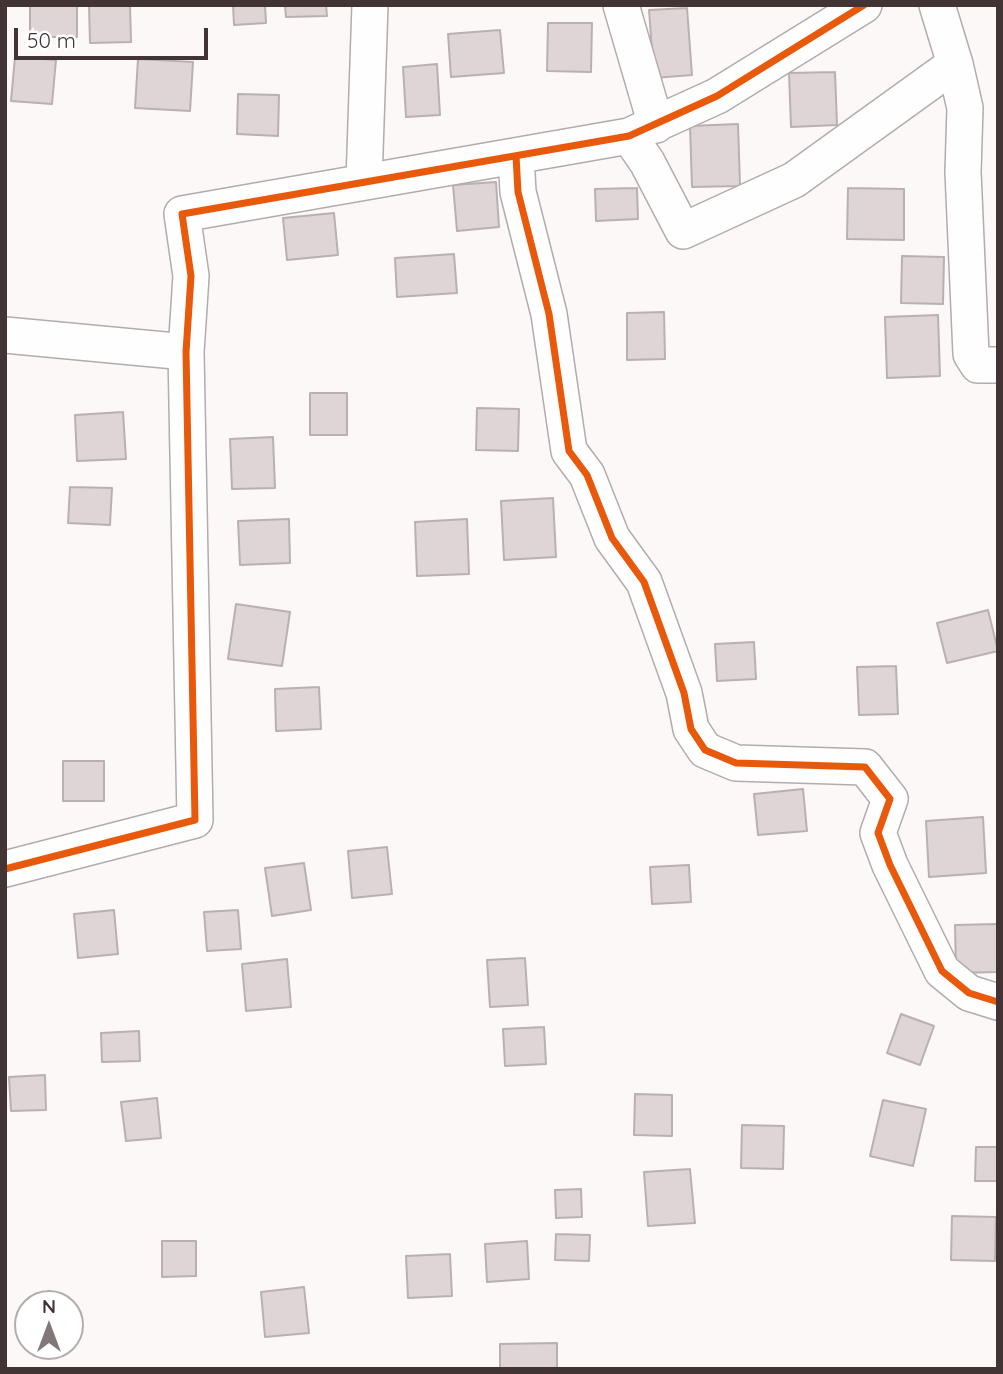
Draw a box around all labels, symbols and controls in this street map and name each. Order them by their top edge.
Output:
scale bar [18,14,212,58]
text: 50 m [27,27,76,53]
north arrow [14,1290,84,1360]
text: N [42,1294,56,1318]

